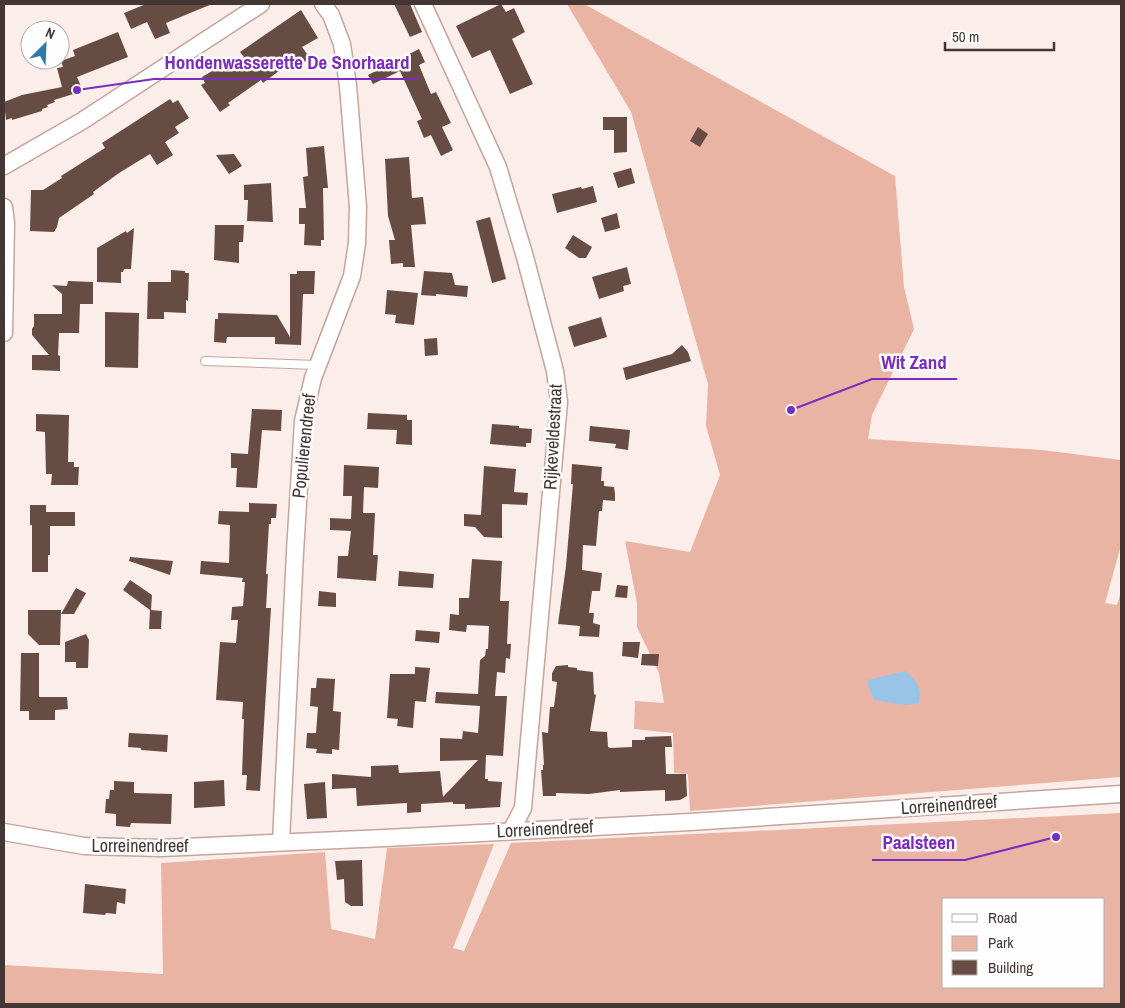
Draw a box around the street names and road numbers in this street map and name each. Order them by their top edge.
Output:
street label: Rijkeveldestraat [537,383,568,490]
street label: Populierendreef [286,392,322,499]
street label: Lorreinendreef [900,789,999,820]
street label: Lorreinendreef [496,813,595,844]
street label: Lorreinendreef [92,833,189,858]

